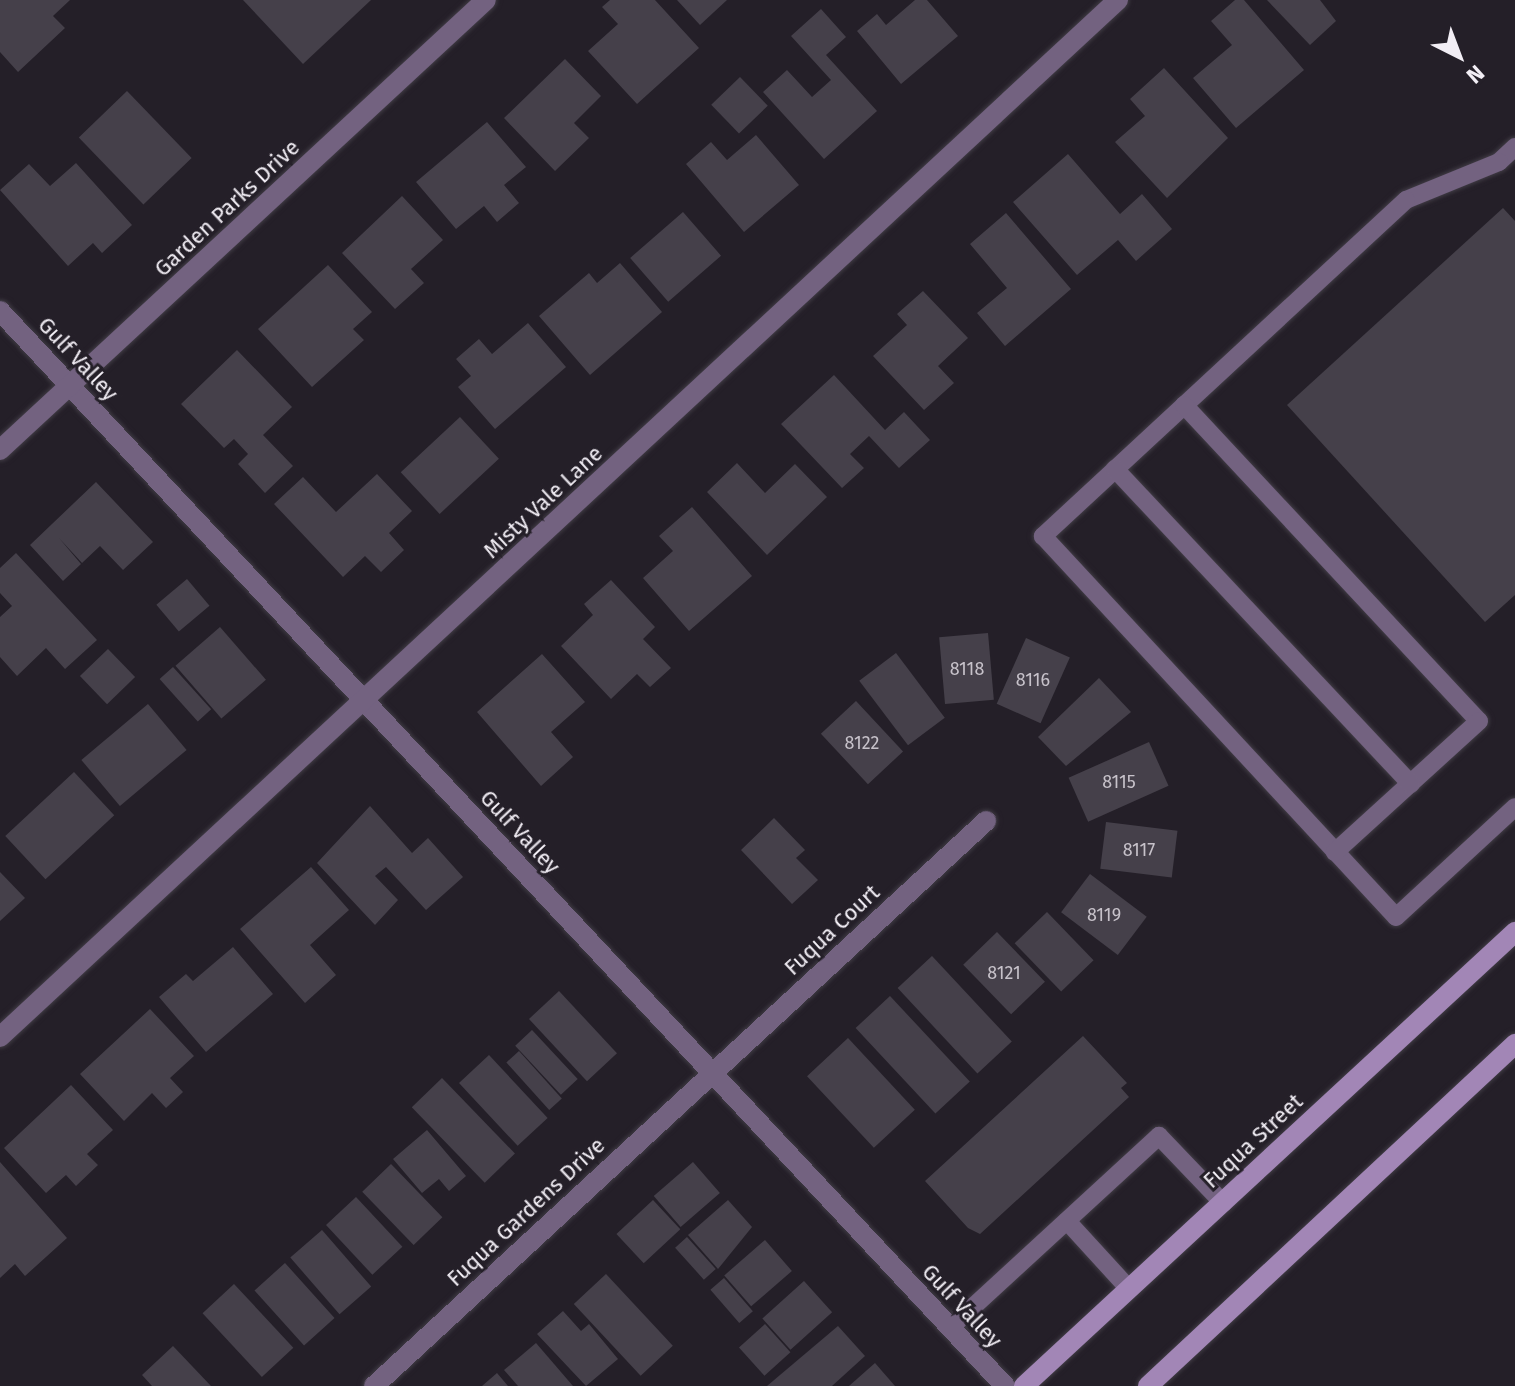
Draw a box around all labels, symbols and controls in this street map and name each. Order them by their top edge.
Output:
north arrow [1419,16,1499,96]
text: N [1461,59,1490,89]
street label: Garden Parks Drive [149,134,305,282]
street label: Gulf Valley [33,312,123,406]
street label: Misty Vale Lane [478,440,608,564]
house number: 8118 [950,658,984,680]
house number: 8116 [1016,669,1050,691]
house number: 8122 [845,732,879,754]
house number: 8115 [1102,771,1136,793]
street label: Gulf Valley [475,785,565,879]
house number: 8117 [1123,839,1155,861]
street label: Fuqua Court [779,879,885,981]
house number: 8119 [1087,904,1121,926]
house number: 8121 [987,962,1021,984]
street label: Fuqua Street [1198,1088,1308,1194]
street label: Fuqua Gardens Drive [442,1132,610,1292]
street label: Gulf Valley [917,1259,1007,1353]

